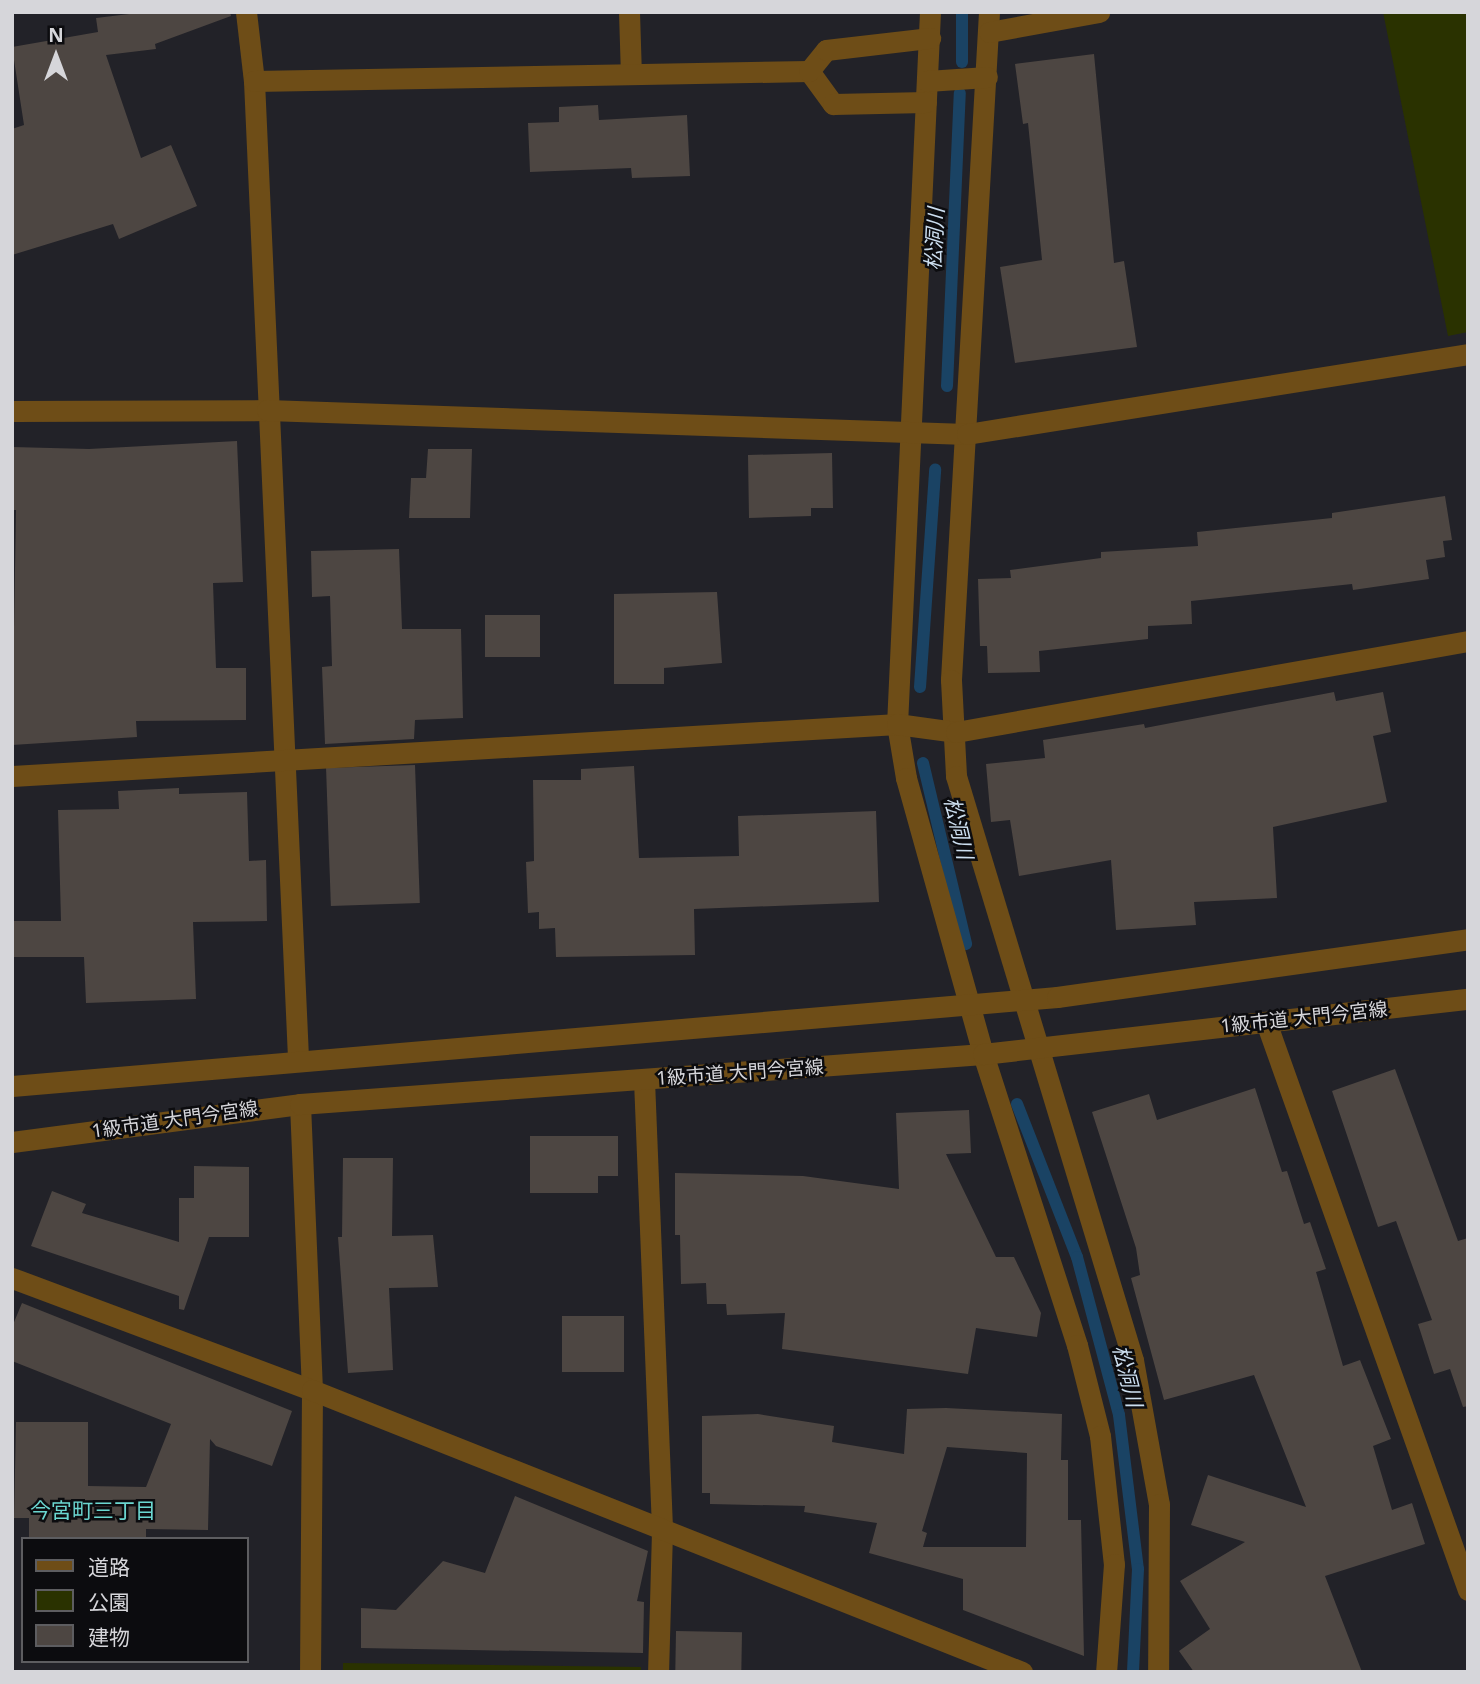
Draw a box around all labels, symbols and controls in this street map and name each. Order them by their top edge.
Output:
north arrow [21,21,91,91]
text: N [48,22,64,48]
water label: 松洞川 [920,207,948,271]
water label: 松洞川 [940,794,978,862]
street label: 1級市道 大門今宮線 [1219,998,1389,1038]
street label: 1級市道 大門今宮線 [656,1056,824,1090]
street label: 1級市道 大門今宮線 [90,1097,260,1143]
water label: 松洞川 [1108,1342,1148,1410]
district label: 今宮町三丁目 [30,1497,156,1523]
legend [21,1537,248,1663]
text: 道路 [88,1553,130,1581]
text: 公園 [88,1588,130,1616]
text: 建物 [88,1623,130,1651]

